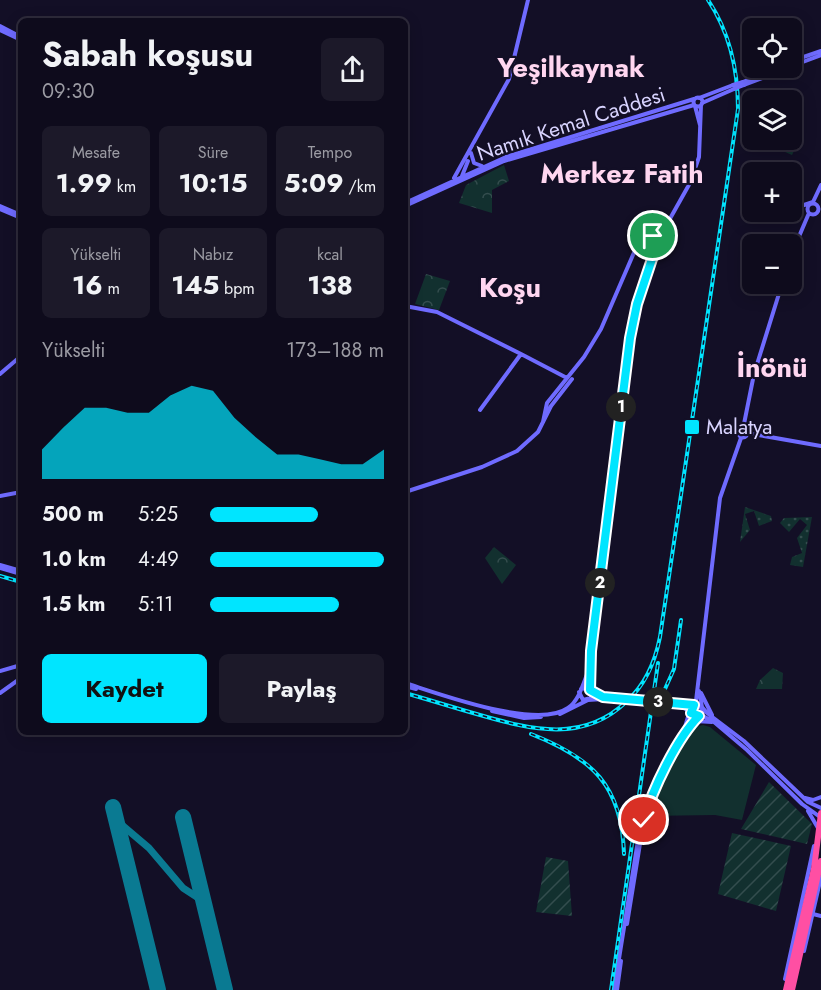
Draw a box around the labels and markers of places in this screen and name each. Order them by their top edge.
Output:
pin [627,210,678,261]
pin: 1 [606,392,636,422]
place label: Malatya [706,412,772,442]
marker: Malatya [683,418,701,436]
pin: 2 [585,568,615,598]
pin: 3 [643,687,673,717]
pin [618,794,669,845]

